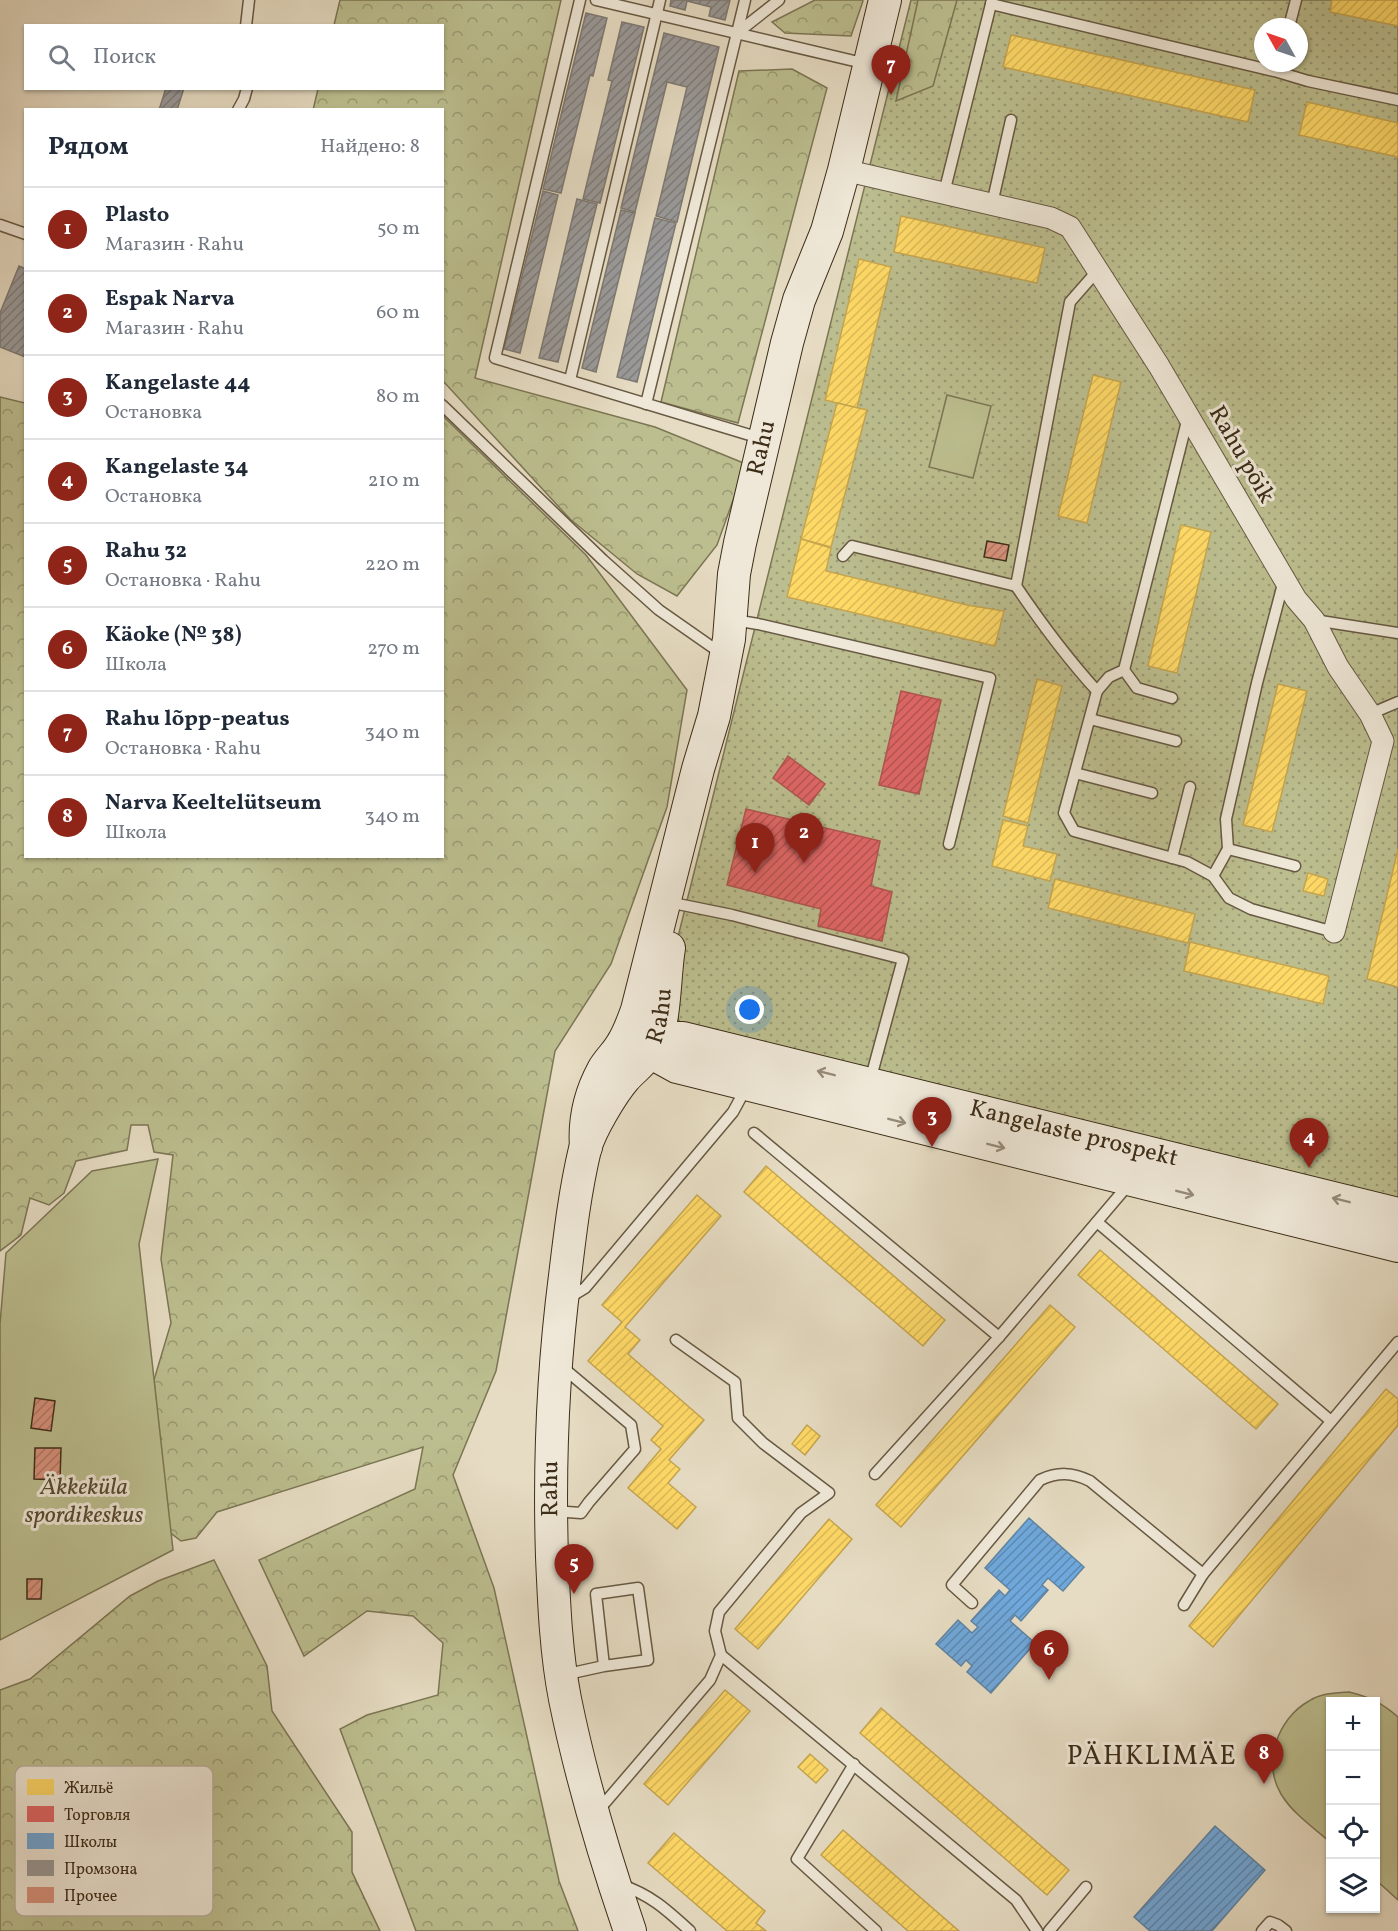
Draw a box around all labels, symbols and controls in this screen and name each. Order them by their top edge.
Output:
north arrow [1254,18,1308,72]
search box [24,24,444,90]
icon: search [45,41,78,74]
text: Поиск [93,42,156,73]
pin: 7 [872,46,910,95]
text: Рядом [48,129,128,165]
text: Найдено: 8 [320,133,420,161]
text: Plasto [105,200,169,231]
text: 1 [63,215,72,243]
text: 50 m [377,215,420,243]
text: Магазин · Rahu [105,231,244,259]
text: Espak Narva [105,284,235,315]
text: 2 [62,299,73,327]
text: 60 m [376,299,420,327]
text: Магазин · Rahu [105,315,244,343]
text: Kangelaste 44 [105,368,251,399]
text: 3 [62,383,73,411]
text: 80 m [376,383,420,411]
text: Остановка [105,399,202,427]
street label: Rahu põik [1199,400,1283,510]
street label: Rahu [739,417,785,479]
text: Kangelaste 34 [105,452,249,483]
text: 4 [61,467,74,495]
text: 210 m [368,467,420,495]
text: Остановка [105,483,202,511]
text: Rahu 32 [105,536,187,567]
text: 5 [63,551,72,579]
text: 220 m [365,551,420,579]
text: Остановка · Rahu [105,567,261,595]
text: Käoke (№ 38) [105,620,242,651]
text: 6 [62,635,73,663]
text: 270 m [367,635,420,663]
text: Школа [105,651,167,679]
text: Rahu lõpp-peatus [105,704,290,735]
text: 7 [63,719,72,747]
text: 340 m [364,719,420,747]
text: Остановка · Rahu [105,735,261,763]
text: Narva Keeltelütseum [105,788,322,819]
text: 8 [62,803,73,831]
text: 340 m [364,803,420,831]
pin: 2 [784,814,824,863]
text: Школа [105,819,167,847]
pin: 1 [736,824,774,873]
street label: Rahu [639,987,682,1049]
your location [735,995,764,1024]
one-way arrow [816,1067,835,1079]
street label: Kangelaste prospekt [966,1092,1182,1176]
pin: 3 [912,1098,952,1147]
one-way arrow [887,1116,906,1128]
pin: 4 [1290,1118,1328,1168]
one-way arrow [986,1140,1005,1152]
one-way arrow [1175,1187,1194,1199]
one-way arrow [1332,1194,1351,1206]
street label: Rahu [534,1460,568,1517]
park label: Äkkeküla spordikeskus [25,1471,143,1533]
pin: 5 [554,1544,594,1594]
pin: 6 [1030,1630,1068,1680]
map controls [1326,1697,1380,1913]
button: + [1326,1697,1380,1751]
pin: 8 [1244,1734,1284,1784]
district label: PÄHKLIMÄE [1067,1738,1237,1776]
button: − [1326,1751,1380,1805]
legend [15,1766,213,1916]
text: Жильё [64,1778,113,1800]
text: Торговля [64,1805,130,1827]
button: locate [1326,1805,1380,1859]
text: Школы [64,1832,117,1854]
text: Промзона [64,1859,137,1881]
button: layers [1326,1859,1380,1913]
text: Прочее [64,1886,117,1908]

